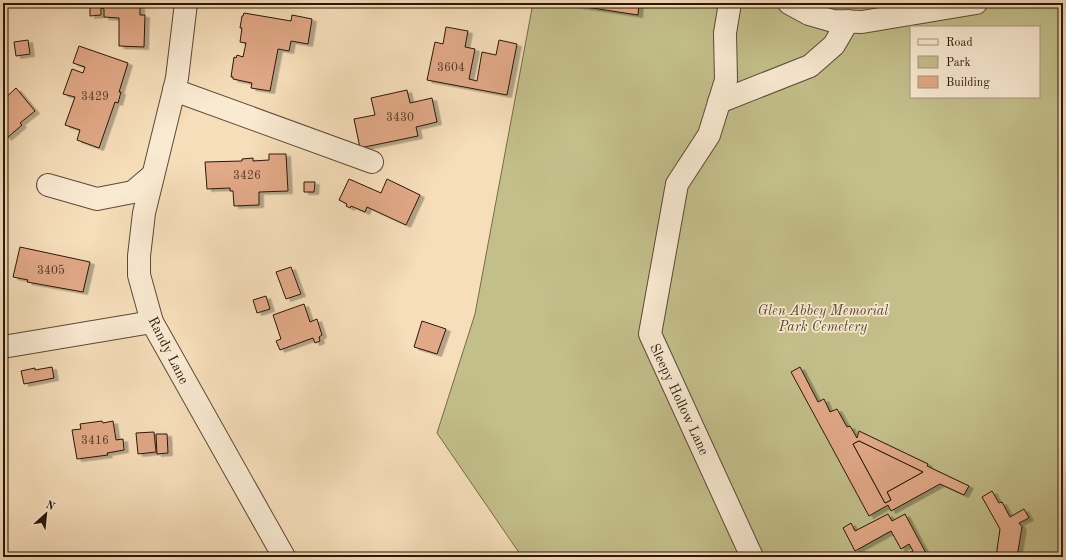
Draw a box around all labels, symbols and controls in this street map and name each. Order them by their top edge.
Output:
legend [910,26,1040,98]
text: Road [946,37,973,49]
text: Park [946,57,971,69]
house number: 3604 [437,62,465,74]
text: Building [946,77,990,89]
house number: 3429 [81,91,109,103]
house number: 3430 [386,112,414,124]
house number: 3426 [233,170,261,182]
house number: 3405 [37,264,65,277]
park label: Glen Abbey Memorial Park Cemetery [758,304,888,335]
street label: Randy Lane [145,315,191,386]
street label: Sleepy Hollow Lane [647,342,711,457]
house number: 3416 [81,435,109,447]
north arrow [26,494,66,534]
text: N [44,500,57,514]

